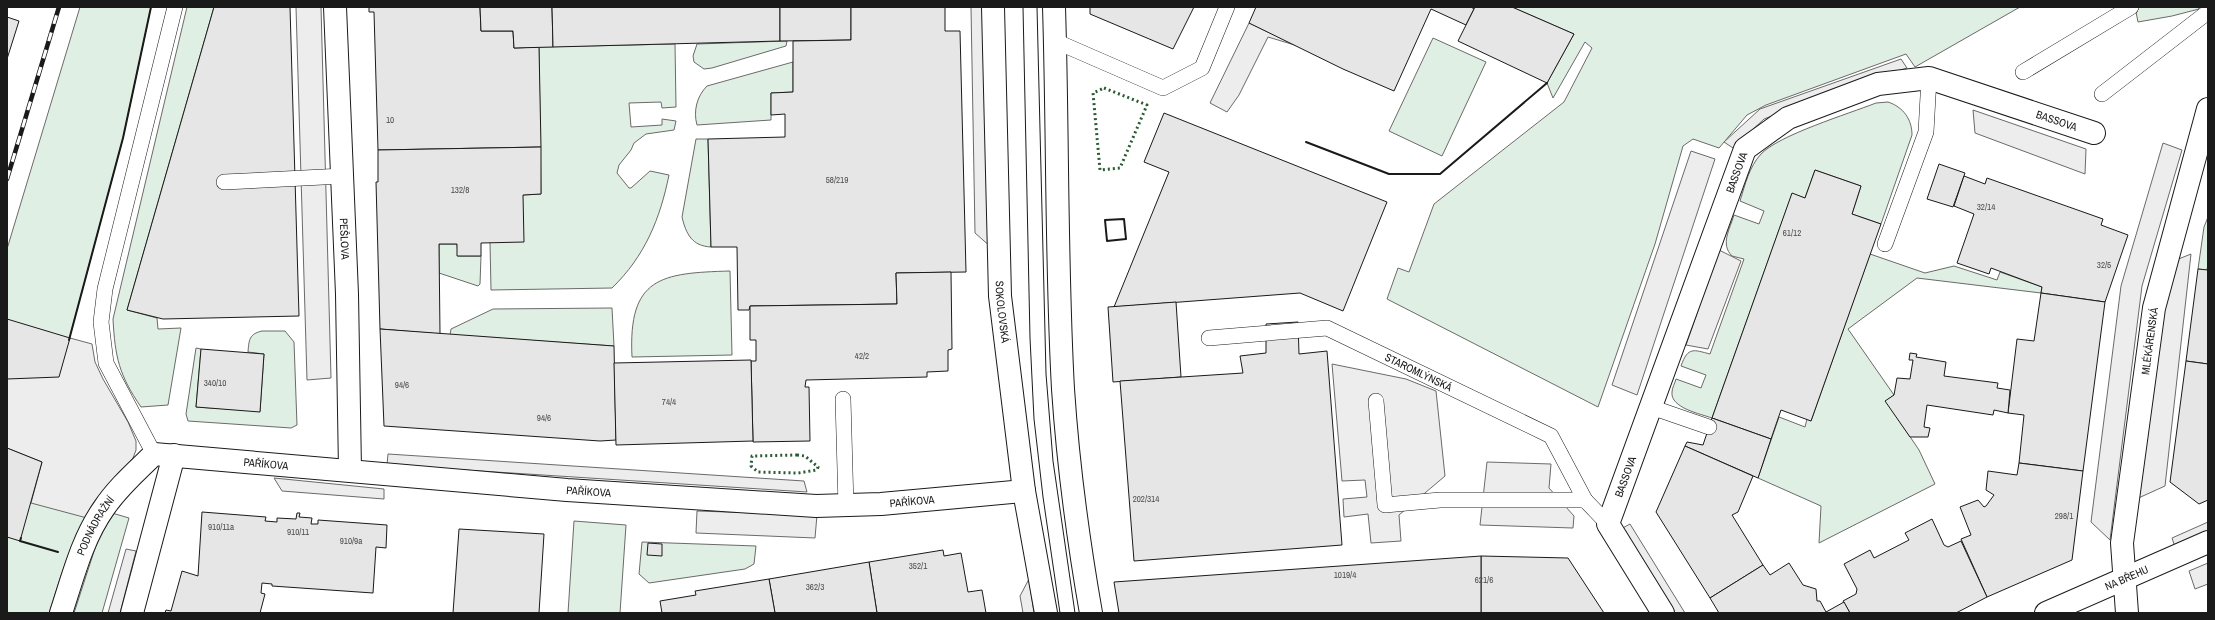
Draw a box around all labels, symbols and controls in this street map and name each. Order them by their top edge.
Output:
street label: BASSOVA [2034,107,2080,134]
house number: 10 [386,114,394,126]
street label: BASSOVA [1723,149,1751,195]
house number: 58/219 [826,174,848,186]
house number: 132/8 [451,184,469,196]
house number: 32/14 [1977,201,1995,213]
street label: PEŠLOVA [337,218,353,261]
house number: 61/12 [1783,227,1801,239]
house number: 32/5 [2097,259,2111,271]
street label: SOKOLOVSKÁ [993,281,1013,345]
street label: MLÉKÁRENSKÁ [2138,306,2161,376]
house number: 42/2 [855,350,869,362]
street label: STAROMLÝNSKÁ [1383,350,1455,395]
house number: 340/10 [204,377,226,389]
house number: 94/6 [395,379,409,391]
house number: 74/4 [662,396,676,408]
house number: 94/6 [537,412,551,424]
street label: BASSOVA [1611,453,1639,499]
street label: PAŘÍKOVA [243,455,290,473]
street label: PAŘÍKOVA [566,483,613,500]
street label: PAŘÍKOVA [889,492,936,510]
street label: PODNÁDRAŽNÍ [74,493,117,557]
house number: 202/314 [1133,493,1159,505]
house number: 298/1 [2055,510,2073,522]
house number: 910/11a [208,521,234,533]
house number: 910/11 [287,526,309,538]
house number: 910/9a [340,535,362,547]
house number: 352/1 [909,560,927,572]
street label: NA BŘEHU [2103,562,2151,593]
house number: 1019/4 [1334,569,1356,581]
house number: 621/6 [1475,574,1493,586]
house number: 362/3 [806,581,824,593]

